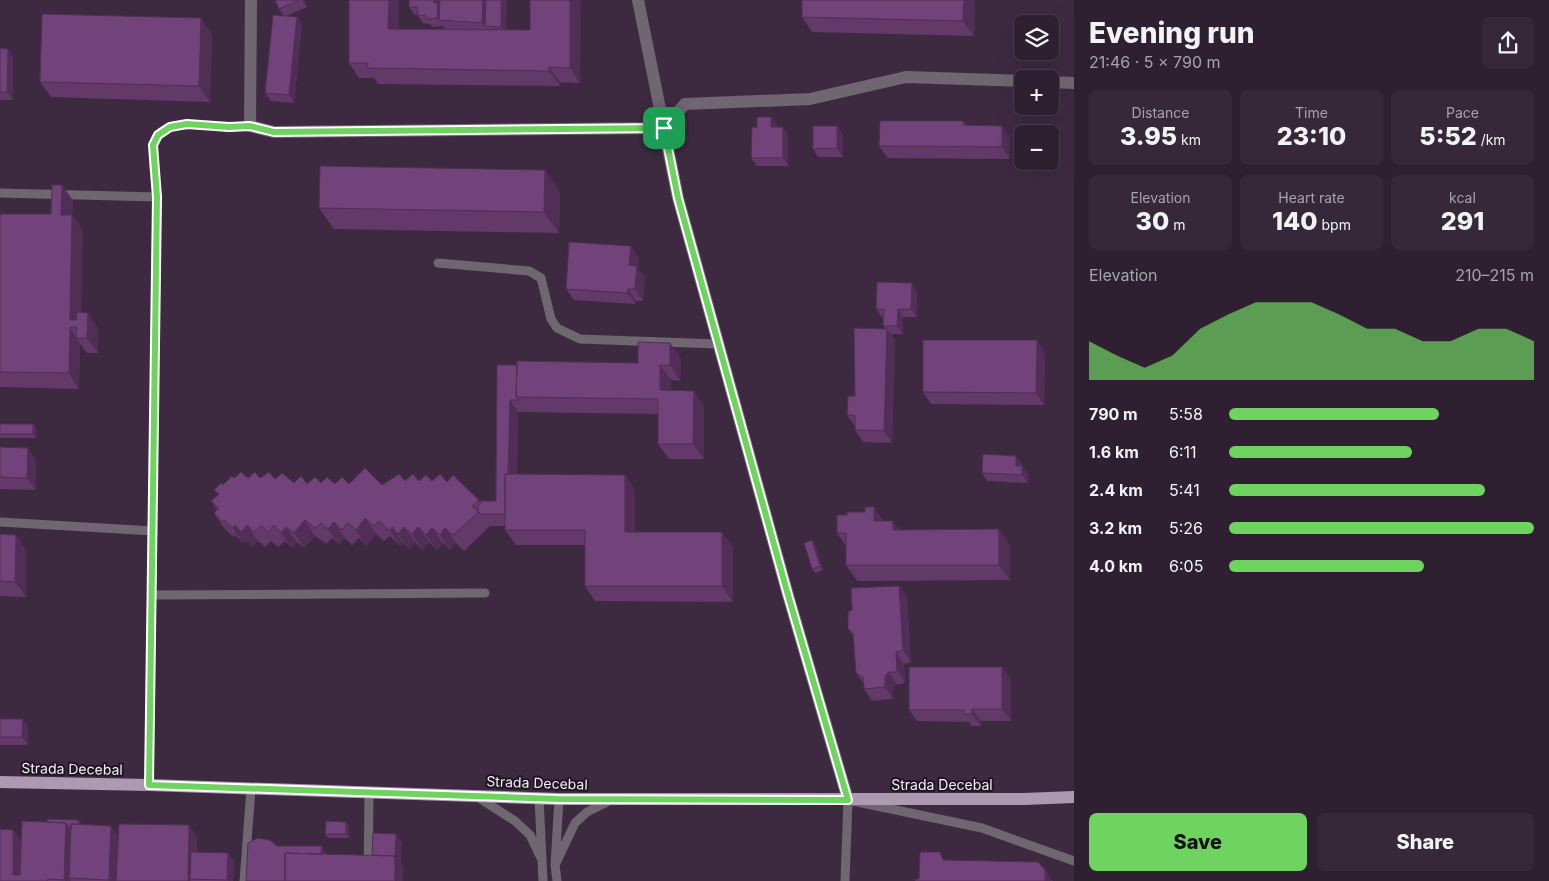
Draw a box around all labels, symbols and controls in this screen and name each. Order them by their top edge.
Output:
map controls [1014,15,1059,170]
button: layers [1014,15,1059,60]
text: Evening run [1089,16,1255,50]
button: share [1482,17,1534,69]
text: 21:46 · 5 × 790 m [1089,52,1220,72]
button: + [1014,70,1059,115]
text: Distance [1132,104,1189,121]
text: Time [1295,104,1328,121]
text: Pace [1446,104,1479,121]
pin [643,107,685,149]
icon: arrive [650,114,678,142]
text: 3.95 [1120,121,1177,151]
text: 23:10 [1277,121,1346,151]
text: 5:52 [1419,121,1477,151]
button: − [1014,125,1059,170]
text: km [1177,131,1201,148]
text: /km [1477,131,1506,148]
text: Elevation [1131,189,1191,206]
text: Heart rate [1278,189,1345,206]
text: kcal [1449,189,1476,206]
text: 30 [1136,206,1169,236]
text: 140 [1272,206,1318,236]
text: 291 [1441,206,1484,236]
text: m [1169,216,1185,233]
text: bpm [1318,216,1351,233]
text: Elevation [1089,265,1158,285]
text: 210–215 m [1455,265,1534,285]
text: 790 m [1089,404,1138,424]
text: 5:58 [1169,404,1203,424]
text: 1.6 km [1089,442,1139,462]
text: 6:11 [1169,442,1197,462]
text: 2.4 km [1089,480,1143,500]
text: 5:41 [1169,480,1200,500]
text: 3.2 km [1089,518,1142,538]
text: 5:26 [1169,518,1203,538]
text: 4.0 km [1089,556,1143,576]
text: 6:05 [1169,556,1203,576]
street label: Strada Decebal [21,759,123,778]
street label: Strada Decebal [486,772,588,793]
street label: Strada Decebal [891,776,993,793]
button: Save [1089,813,1307,871]
button: Share [1317,813,1534,871]

